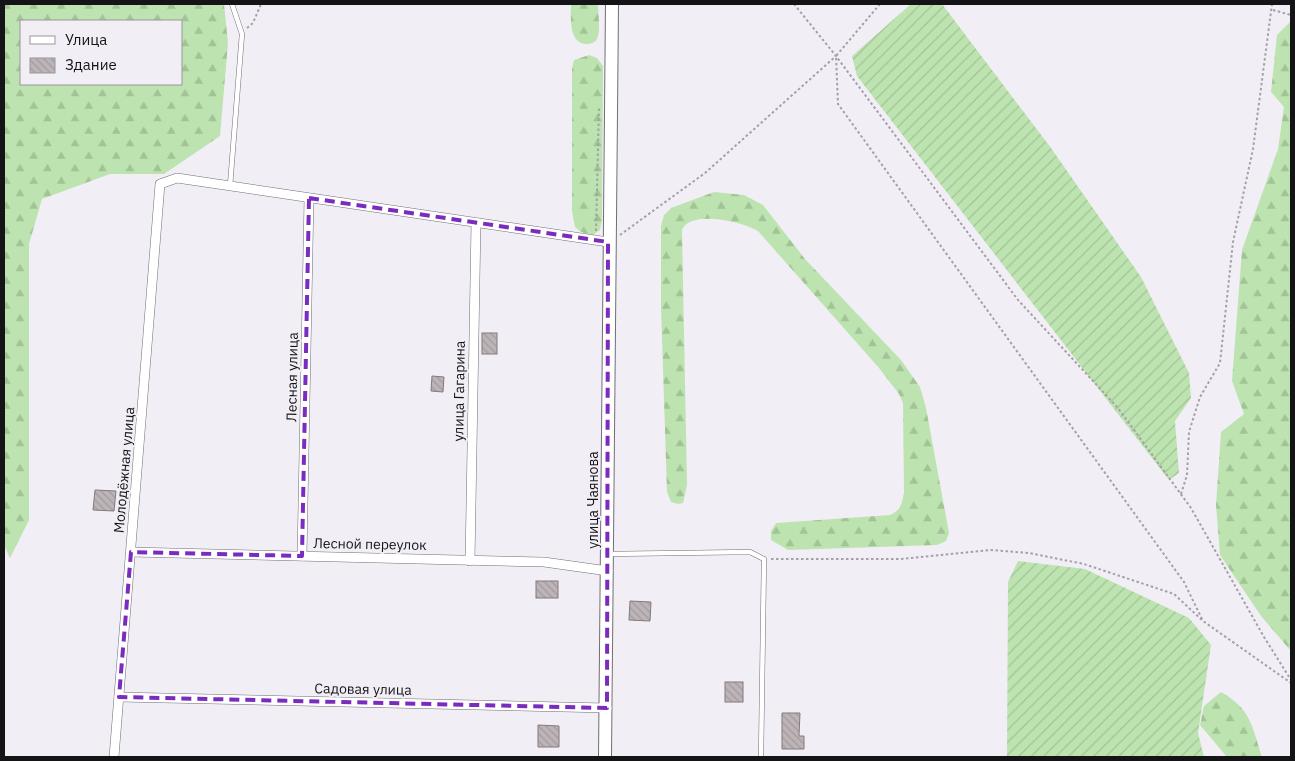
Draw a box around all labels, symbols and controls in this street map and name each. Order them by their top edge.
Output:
legend [20,20,182,85]
text: Улица [65,30,107,49]
text: Здание [65,55,117,74]
street label: Лесная улица [282,332,302,422]
street label: улица Гагарина [449,340,469,442]
street label: Молодёжная улица [110,406,139,534]
street label: улица Чаянова [584,451,602,549]
street label: Лесной переулок [313,534,427,554]
street label: Садовая улица [314,679,412,699]

